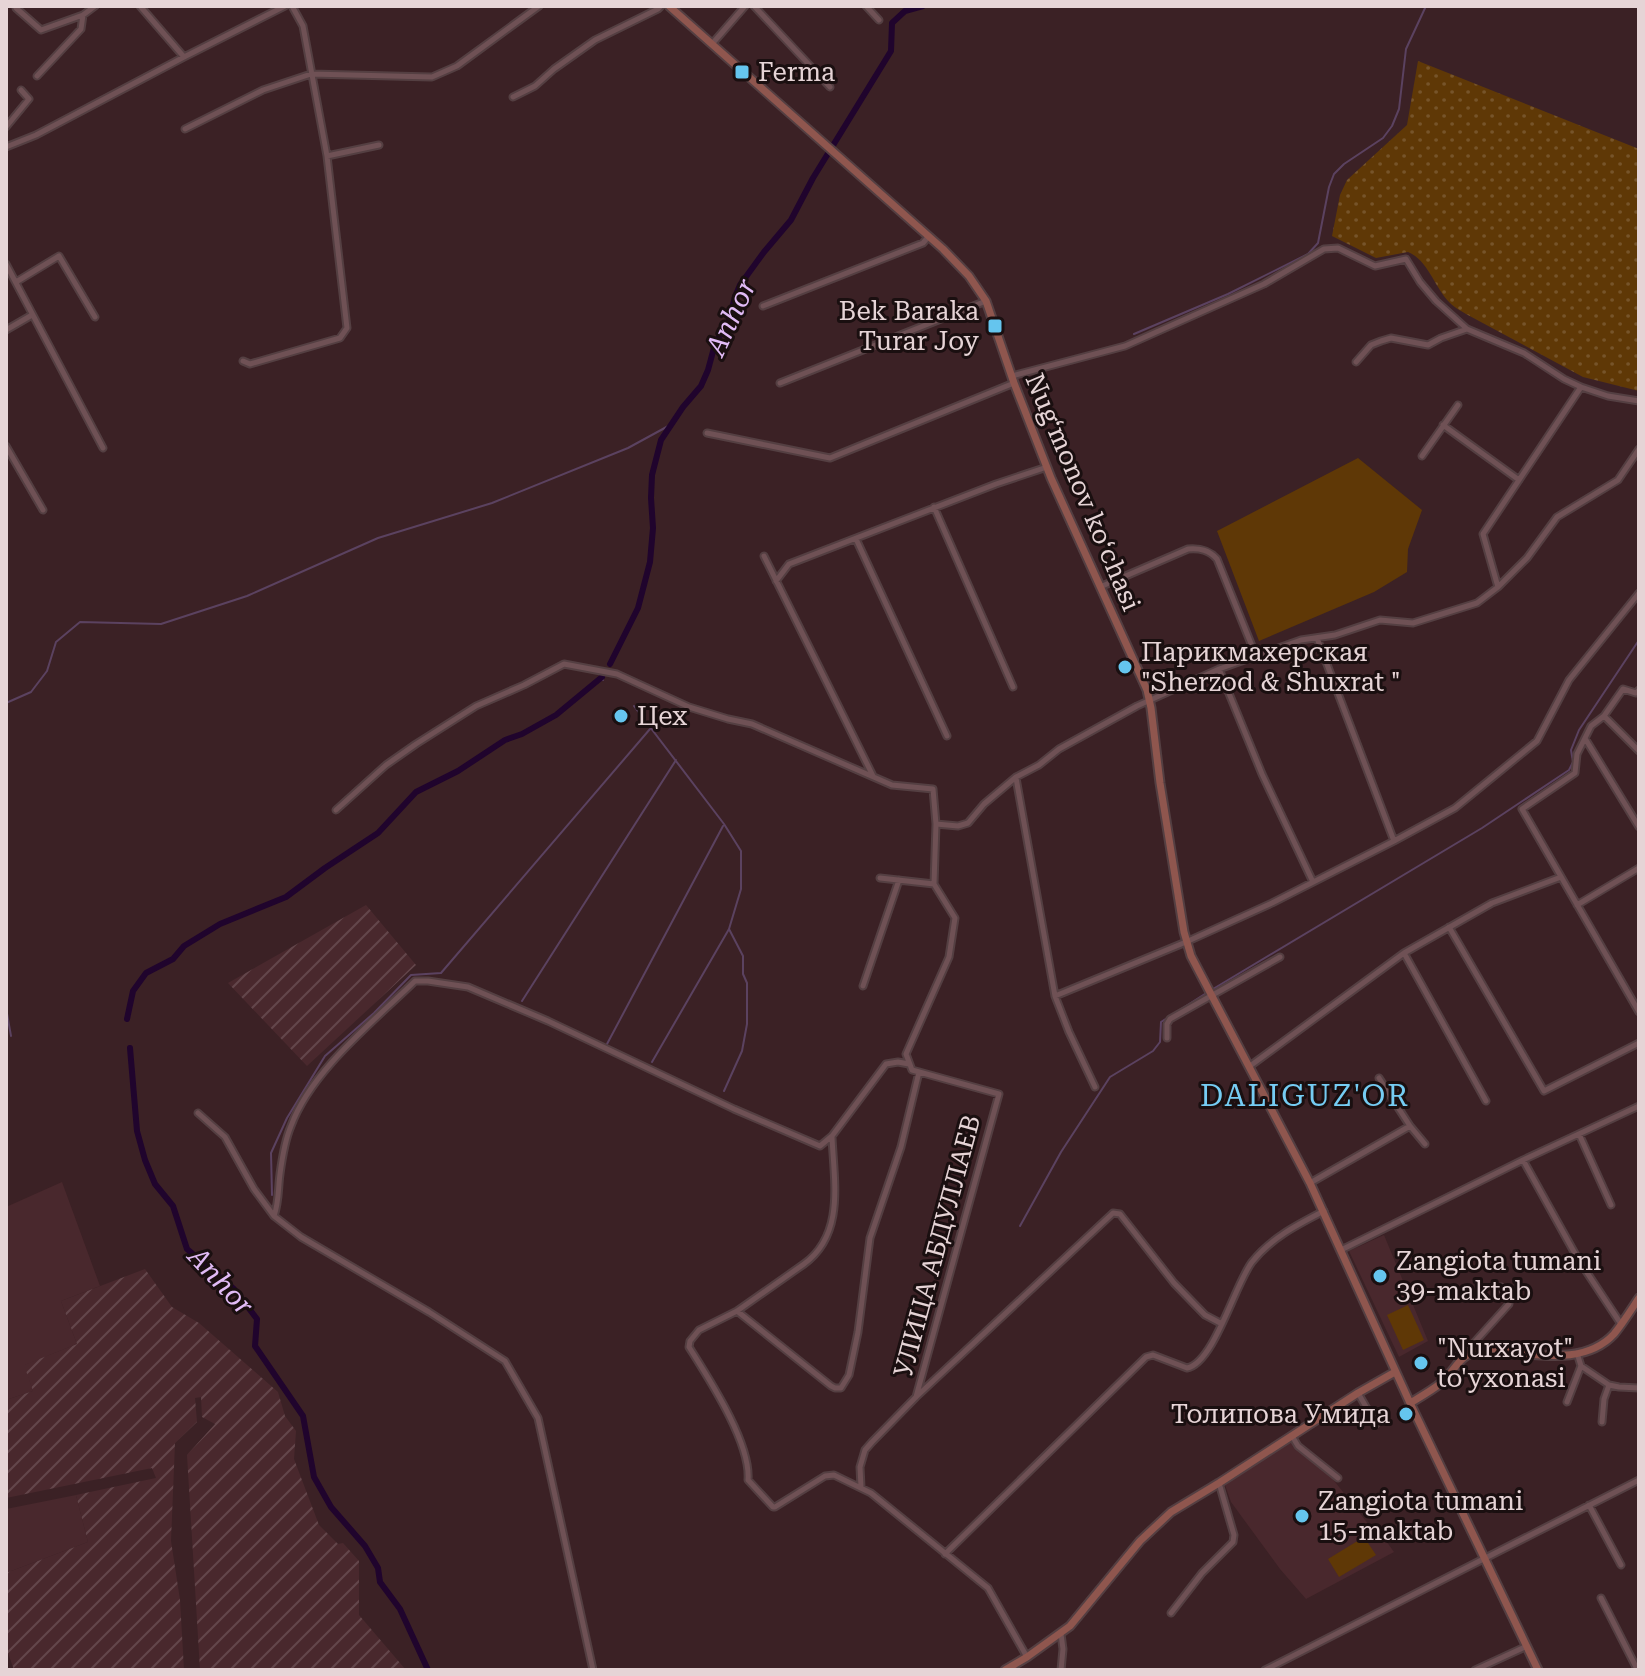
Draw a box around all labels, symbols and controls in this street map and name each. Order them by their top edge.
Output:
place label: Ferma [758,57,835,87]
marker: Ferma [733,63,751,81]
water label: Anhor [698,273,763,362]
place label: Bek Baraka Turar Joy [839,296,980,356]
marker: Bek Baraka Turar Joy [986,317,1004,335]
street label: Nugʻmonov koʻchasi [1019,369,1147,615]
place label: Парикмахерская "Sherzod & Shuxrat " [1141,637,1401,697]
marker: Парикмахерская "Sherzod & Shuxrat " [1116,658,1134,676]
place label: Цех [637,701,687,731]
marker: Цех [612,707,630,725]
district label: DALIGUZ'OR [1200,1078,1410,1113]
street label: УЛИЦА АБДУЛЛАЕВ [888,1112,986,1380]
water label: Anhor [180,1239,261,1322]
place label: Zangiota tumani 39-maktab [1396,1246,1601,1306]
marker: Zangiota tumani 39-maktab [1371,1267,1389,1285]
place label: "Nurxayot" to'yxonasi [1437,1333,1573,1393]
marker: "Nurxayot" to'yxonasi [1412,1354,1430,1372]
place label: Толипова Умида [1171,1399,1390,1429]
marker: Толипова Умида [1397,1405,1415,1423]
place label: Zangiota tumani 15-maktab [1318,1486,1523,1546]
marker: Zangiota tumani 15-maktab [1293,1507,1311,1525]

